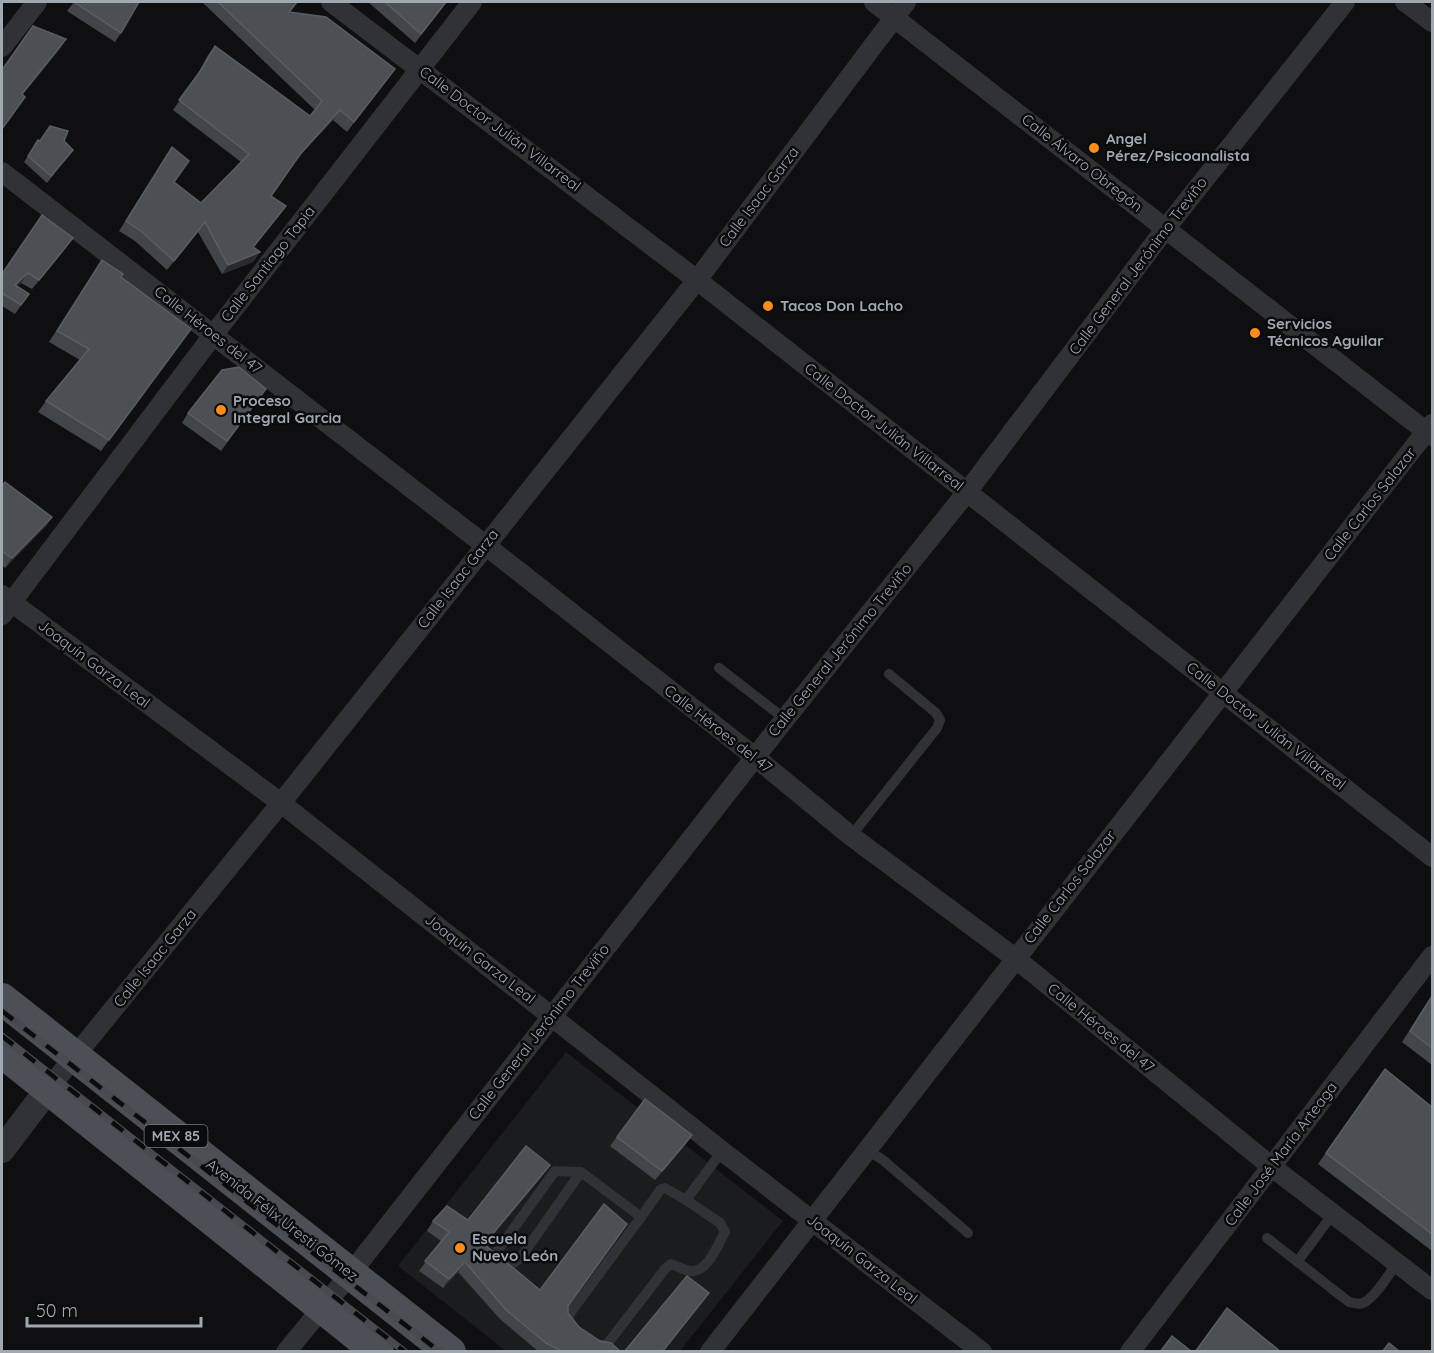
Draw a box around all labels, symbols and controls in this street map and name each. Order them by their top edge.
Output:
street label: Calle Doctor Julián Villarreal [416,62,585,195]
street label: Calle Álvaro Obregón [1018,110,1147,216]
place label: Angel Pérez/Psicoanalista [1106,129,1250,165]
marker: Angel Pérez/Psicoanalista [1087,141,1101,155]
street label: Calle Isaac Garza [715,143,803,251]
street label: Calle General Jerónimo Treviño [1064,173,1211,358]
street label: Calle Santiago Tapia [216,202,319,326]
street label: Calle Héroes del 47 [151,282,266,378]
place label: Tacos Don Lacho [780,296,903,315]
marker: Tacos Don Lacho [761,299,775,313]
place label: Servicios Técnicos Aguilar [1267,314,1384,350]
marker: Servicios Técnicos Aguilar [1248,326,1262,340]
street label: Calle Doctor Julián Villarreal [801,358,968,495]
place label: Proceso Integral Garcia [233,391,341,427]
marker: Proceso Integral Garcia [214,403,228,417]
street label: Calle Carlos Salazar [1319,443,1420,564]
street label: Calle Isaac Garza [413,525,502,632]
street label: Calle General Jerónimo Treviño [764,559,916,740]
street label: Joaquín Garza Leal [35,615,154,712]
street label: Calle Doctor Julián Villarreal [1183,657,1350,794]
street label: Calle Héroes del 47 [661,681,776,777]
street label: Calle Carlos Salazar [1019,826,1120,947]
street label: Calle Isaac Garza [109,905,200,1011]
street label: Joaquín Garza Leal [421,909,539,1008]
street label: Calle General Jerónimo Treviño [464,940,613,1123]
street label: Calle Héroes del 47 [1044,979,1159,1077]
street label: Calle José María Arteaga [1220,1078,1341,1230]
road number: MEX 85 [144,1125,207,1147]
street label: Avenida Félix Uresti Gómez [203,1154,362,1285]
street label: Joaquín Garza Leal [803,1209,921,1308]
place label: Escuela Nuevo León [472,1229,558,1265]
marker: Escuela Nuevo León [453,1241,467,1255]
scale bar [27,1290,201,1328]
text: 50 m [36,1299,78,1322]

